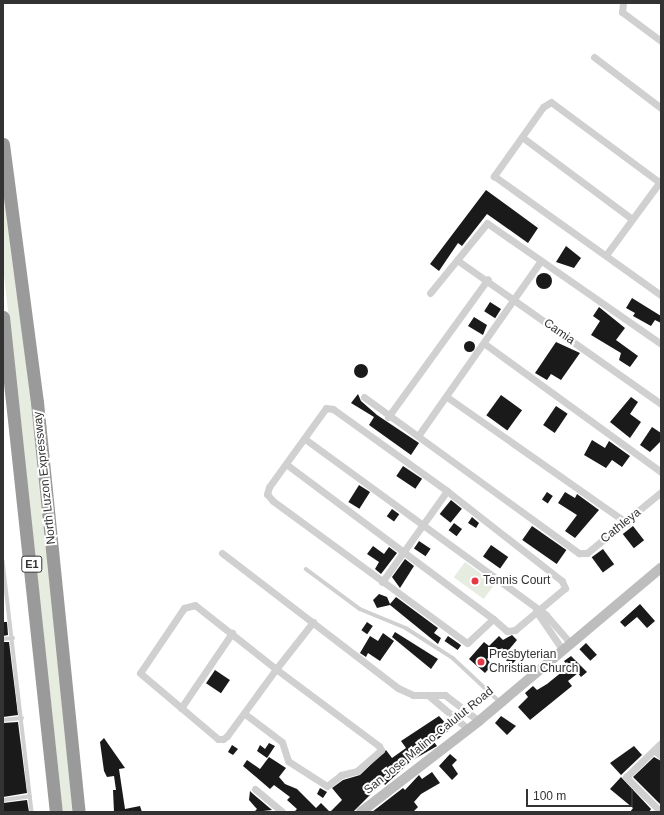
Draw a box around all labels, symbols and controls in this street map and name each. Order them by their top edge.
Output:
street label: Camia [541,316,577,348]
street label: North Luzon Expressway [31,411,59,545]
street label: Cathleya [598,506,644,546]
road number: E1 [21,555,43,573]
place label: Tennis Court [483,574,550,588]
marker: Tennis Court [470,576,480,586]
place label: Presbyterian Christian Church [489,648,578,676]
marker: Presbyterian Christian Church [476,657,486,667]
street label: San Jose Malino-Calulut Road [361,684,497,798]
scale bar [528,781,635,807]
text: 100 m [533,789,566,803]

